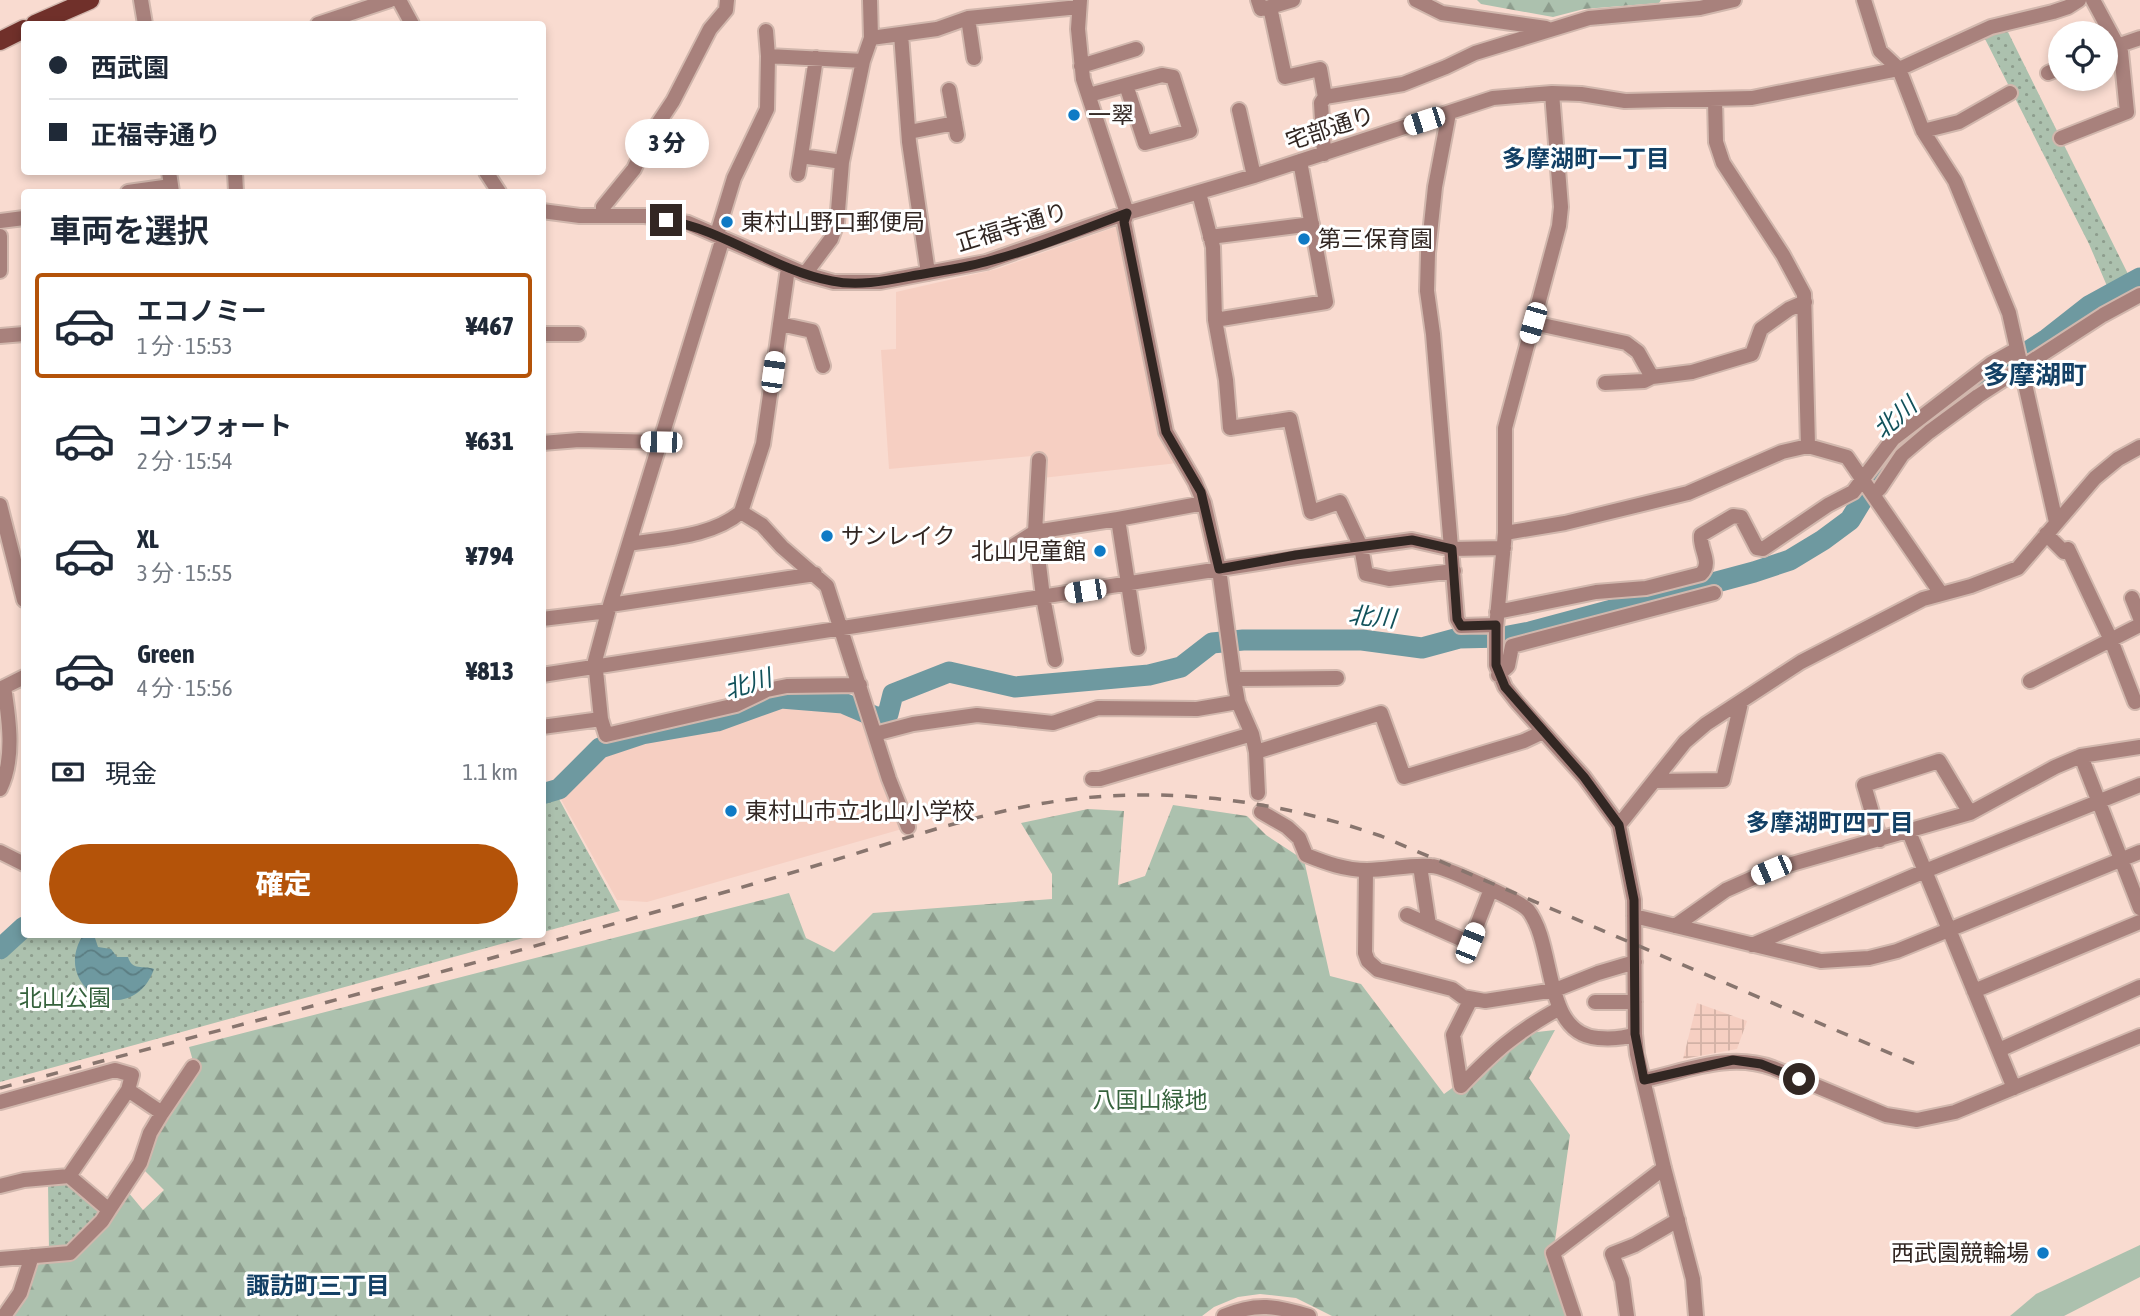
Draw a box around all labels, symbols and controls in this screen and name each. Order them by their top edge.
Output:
map controls [2048,21,2118,91]
button: locate [2048,21,2118,91]
text: 西武園 [91,53,169,83]
street label: 宅部通り [1282,101,1378,155]
place label: 一翠 [1088,102,1134,128]
car [1401,105,1448,137]
marker: 一翠 [1066,107,1082,123]
callout: 3 分 [624,118,708,168]
text: 正福寺通り [91,120,221,150]
text: 3 分 [649,130,685,156]
district label: 多摩湖町一丁目 [1502,145,1670,172]
street label: 正福寺通り [953,198,1071,256]
route end [650,204,682,236]
place label: 東村山野口郵便局 [741,209,925,235]
text: 車両を選択 [49,212,209,249]
marker: 東村山野口郵便局 [719,214,735,230]
place label: 第三保育園 [1318,226,1433,252]
marker: 第三保育園 [1296,231,1312,247]
icon: car [53,294,116,357]
text: エコノミー [137,296,267,326]
car [1518,300,1549,346]
text: ¥467 [466,311,514,341]
text: 1 分 · 15:53 [137,333,233,359]
car [760,350,787,394]
district label: 多摩湖町 [1983,360,2087,390]
water label: 北川 [1868,390,1924,444]
icon: car [53,409,116,472]
text: コンフォート [137,411,292,441]
text: ¥631 [466,426,514,456]
car [640,431,683,453]
text: 2 分 · 15:54 [137,448,233,474]
place label: サンレイク [841,523,956,549]
icon: car [53,524,116,587]
text: XL [137,524,159,554]
marker: サンレイク [819,528,835,544]
place label: 北山児童館 [971,538,1086,564]
text: ¥794 [466,541,514,571]
marker: 北山児童館 [1092,543,1108,559]
text: 3 分 · 15:55 [137,560,233,586]
car [1063,577,1108,605]
water label: 北川 [1347,601,1400,632]
icon: car [53,639,116,702]
text: Green [137,639,195,669]
text: ¥813 [466,656,514,686]
water label: 北川 [721,663,778,703]
text: 4 分 · 15:56 [137,675,233,701]
icon: cash [49,753,87,791]
text: 現金 [105,759,157,789]
text: 1.1 km [462,759,518,785]
place label: 東村山市立北山小学校 [745,798,975,824]
marker: 東村山市立北山小学校 [723,803,739,819]
district label: 多摩湖町四丁目 [1746,809,1914,836]
button: 確定 [49,844,518,924]
car [1748,852,1795,888]
car [1453,920,1488,966]
park label: 北山公園 [19,985,111,1011]
route start [1783,1063,1815,1095]
park label: 八国山緑地 [1093,1087,1208,1113]
place label: 西武園競輪場 [1891,1240,2029,1266]
marker: 西武園競輪場 [2035,1245,2051,1261]
district label: 諏訪町三丁目 [246,1272,390,1299]

